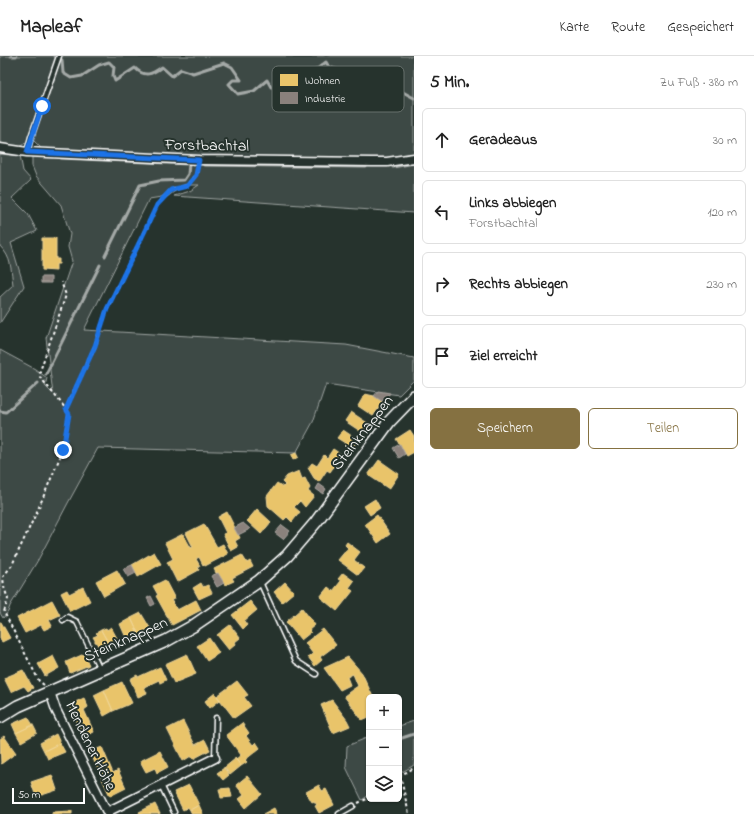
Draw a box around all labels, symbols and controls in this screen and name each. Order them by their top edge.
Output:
text: Mapleaf [20,14,82,41]
text: Karte [560,17,589,38]
text: Route [611,17,645,38]
text: Gespeichert [667,17,734,38]
legend [272,66,404,112]
text: 5 Min. [430,70,469,95]
text: Wohnen [305,73,340,89]
text: Zu Fuß · 380 m [660,73,738,92]
text: Industrie [305,91,345,107]
route start [33,97,51,115]
icon: ahead [431,129,453,151]
text: Geradeaus [469,129,537,151]
text: 30 m [713,131,737,150]
street label: Forstbachtal [164,133,250,159]
text: Links abbiegen [469,192,556,214]
icon: left [431,201,453,223]
text: 120 m [707,203,737,222]
text: Forstbachtal [469,214,537,233]
icon: right [431,273,453,295]
text: Rechts abbiegen [469,273,568,295]
text: 230 m [706,275,737,294]
icon: arrive [431,345,453,367]
text: Ziel erreicht [469,345,537,367]
street label: Steinknappen [326,390,400,476]
button: Speichern [430,408,580,449]
button: Teilen [588,408,738,449]
route end [54,441,72,459]
street label: Steinknappen [80,611,172,669]
map controls [366,694,402,802]
button: + [366,694,402,730]
street label: Mendener Höhe [58,697,122,796]
button: − [366,730,402,766]
button: layers [366,766,402,802]
scale bar [12,786,85,805]
text: 50 m [18,787,40,803]

